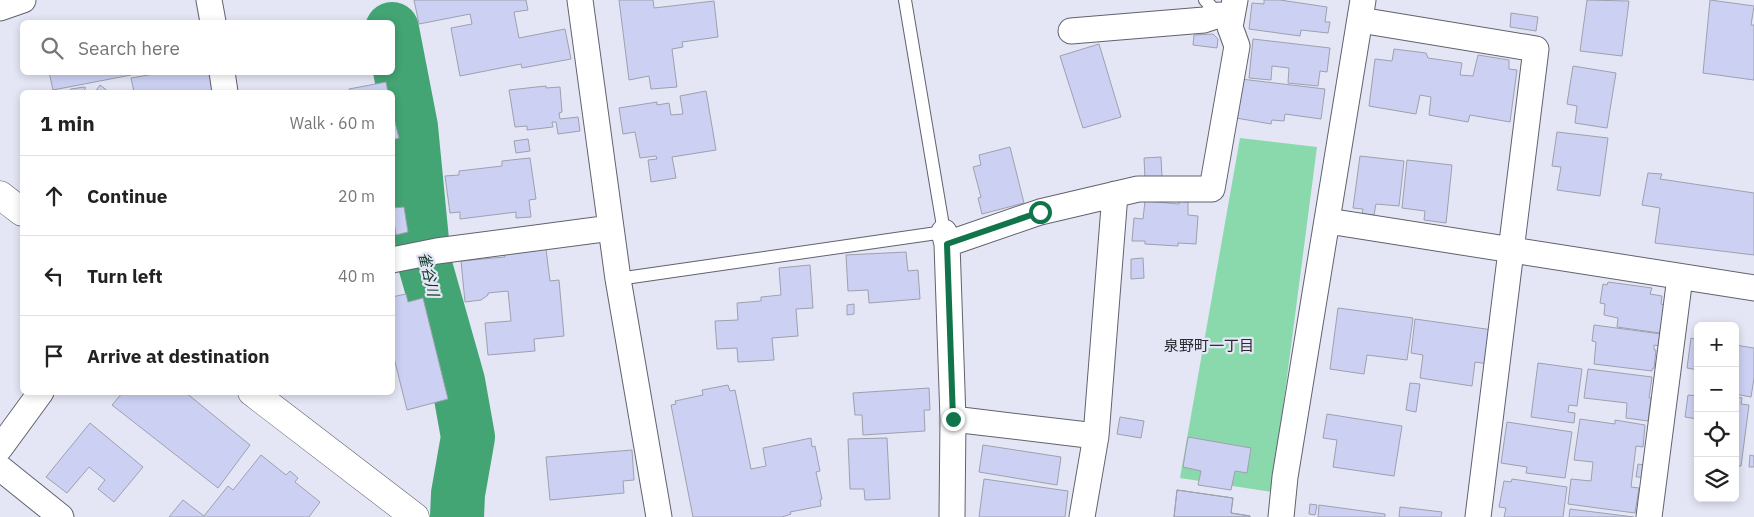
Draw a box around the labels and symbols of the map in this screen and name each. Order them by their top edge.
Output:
route start [1029,201,1052,224]
water label: 雀谷川 [415,250,444,300]
district label: 泉野町一丁目 [1164,336,1254,355]
route end [942,408,965,431]

